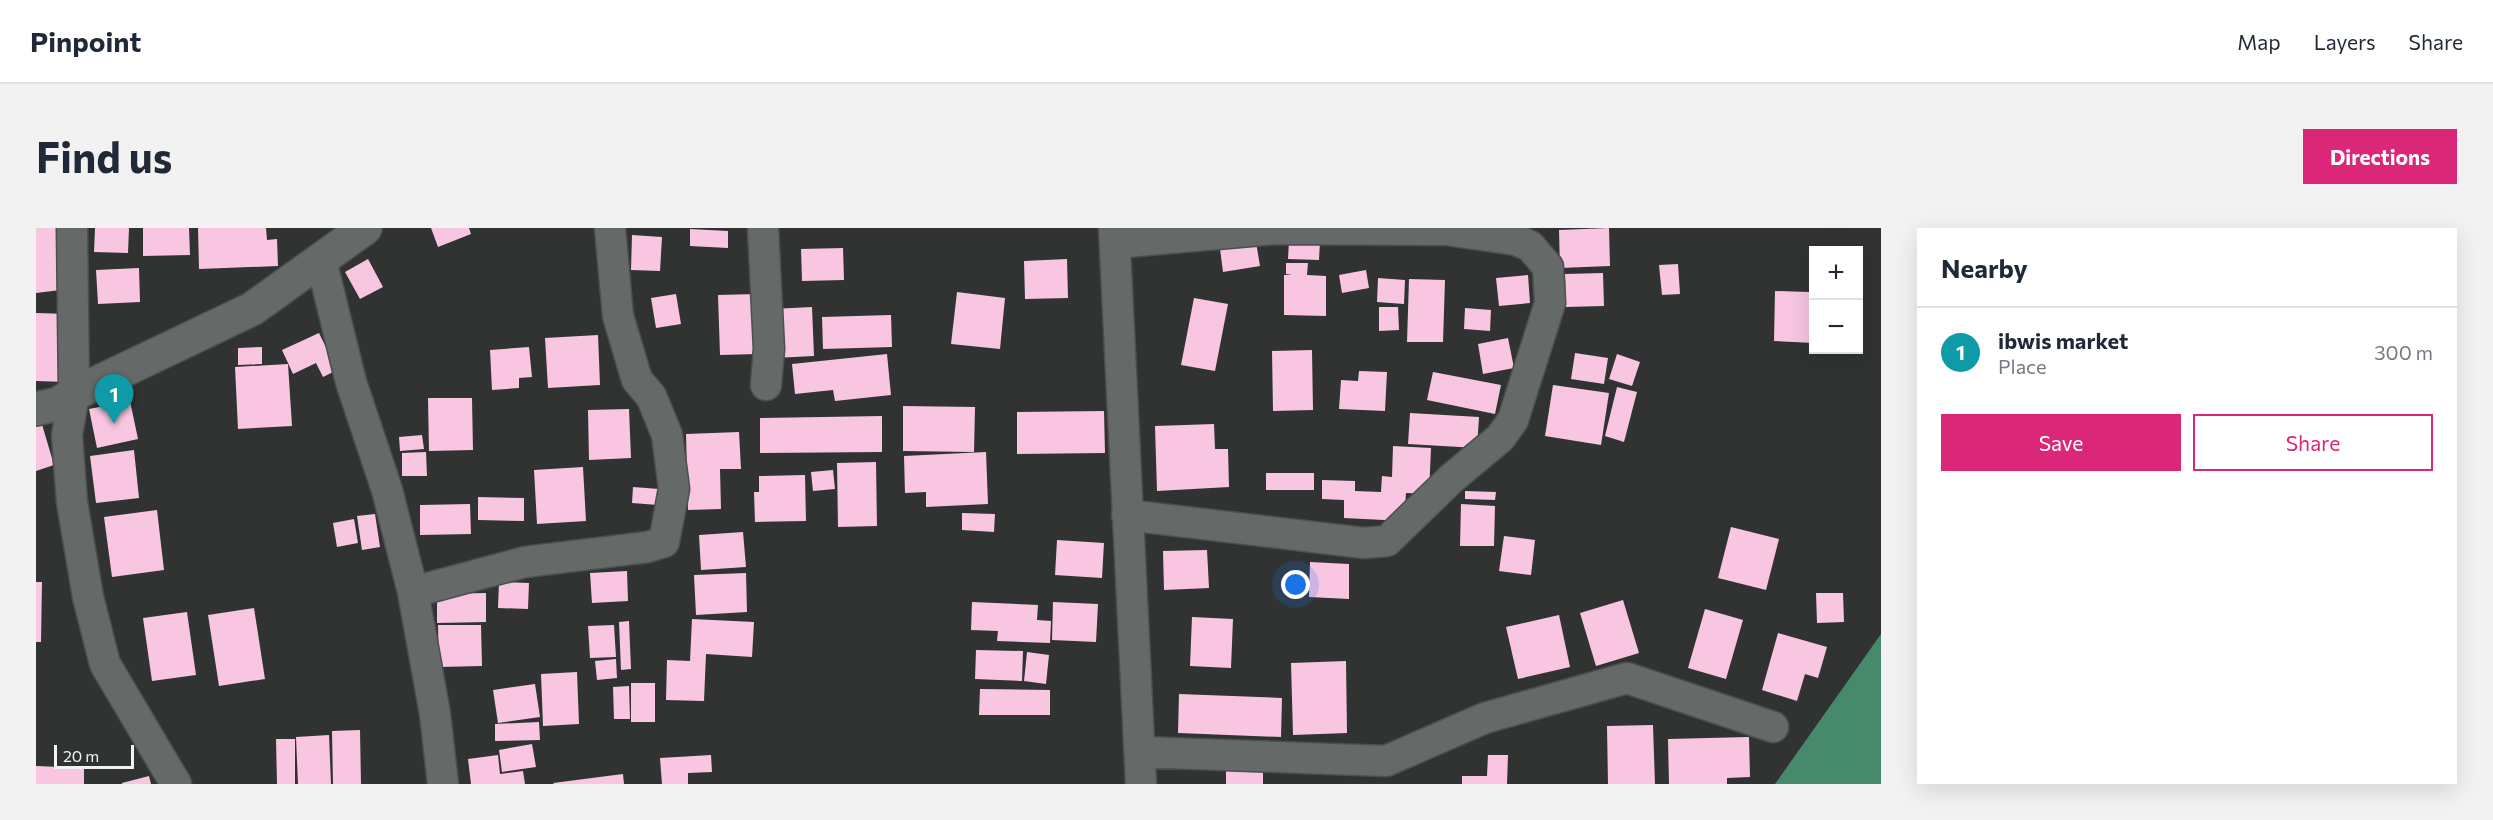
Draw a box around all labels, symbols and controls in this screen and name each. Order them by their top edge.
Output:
text: Pinpoint [30,24,141,58]
text: Map [2237,29,2281,54]
text: Layers [2314,29,2376,54]
text: Share [2409,29,2463,54]
button: Directions [2303,129,2457,184]
text: Find us [36,130,172,182]
map controls [1809,246,1863,354]
button: + [1809,246,1863,300]
text: Nearby [1941,252,2028,283]
button: − [1809,300,1863,354]
text: ibwis market [1998,327,2128,354]
text: 1 [1956,340,1965,364]
text: 300 m [2374,340,2433,364]
text: Place [1998,354,2047,378]
pin: 1 [94,374,134,424]
button: Save [1941,414,2181,471]
button: Share [2193,414,2433,471]
your location [1281,570,1310,599]
scale bar [54,742,134,770]
text: 20 m [63,746,99,765]

